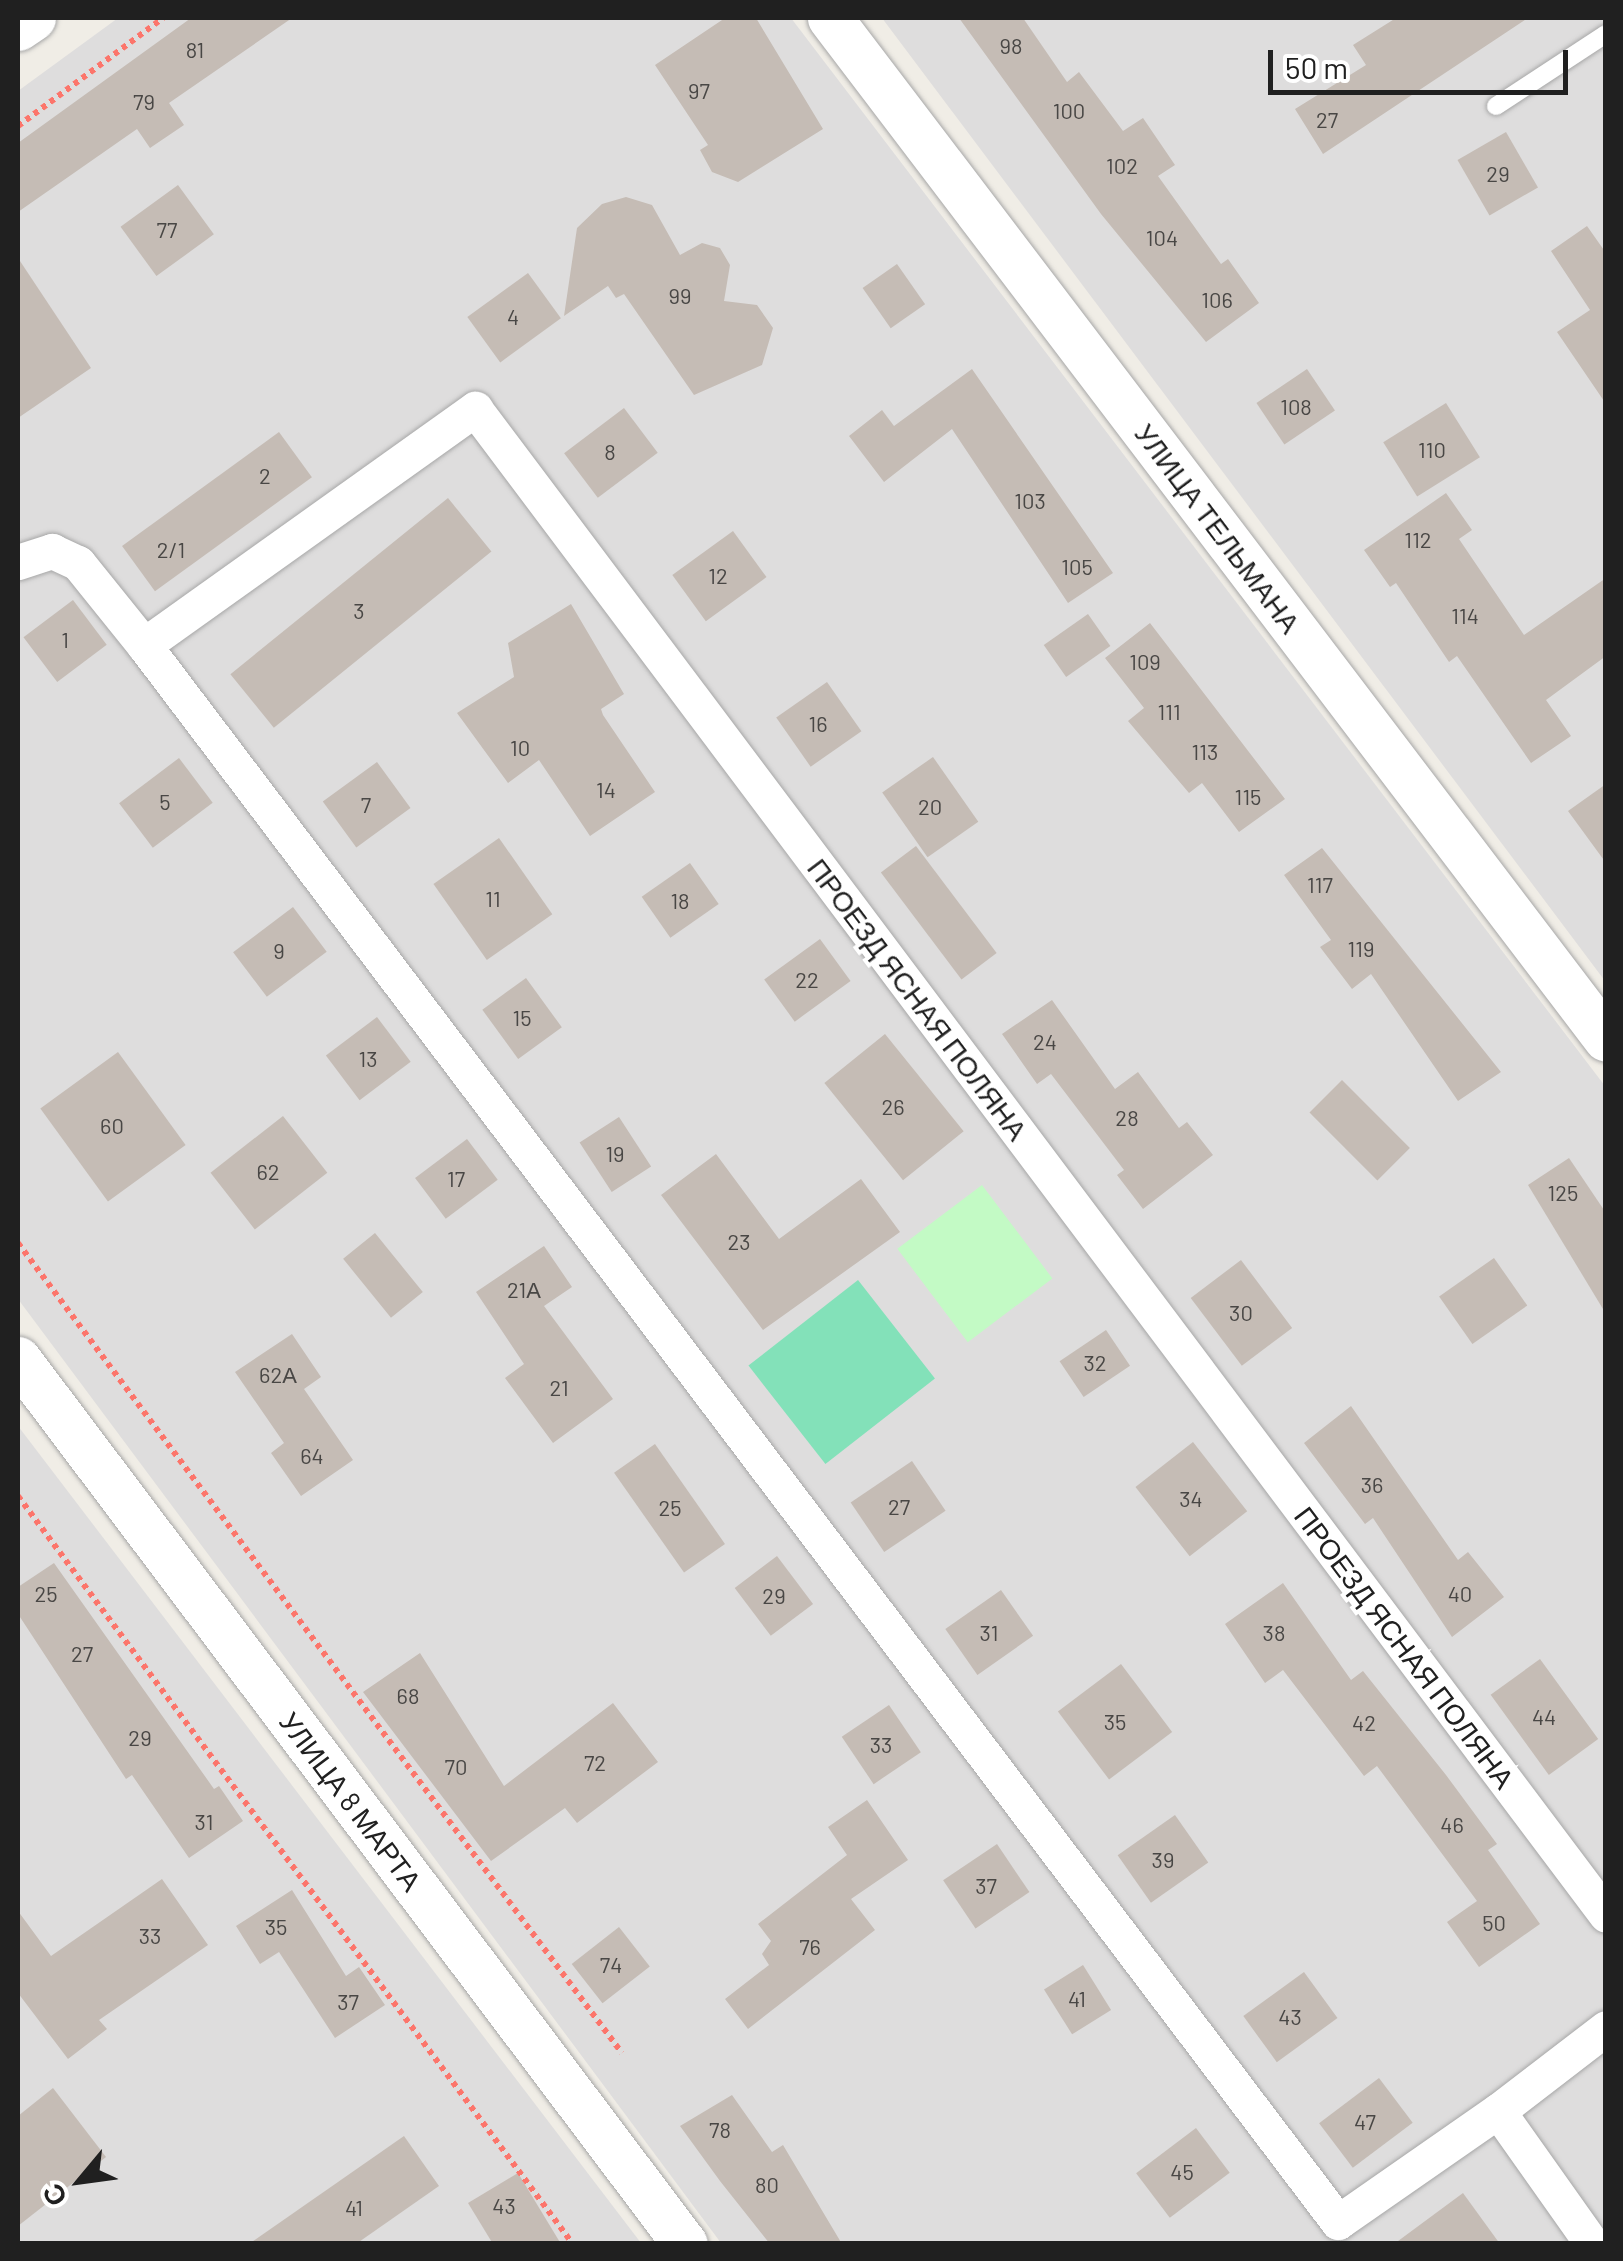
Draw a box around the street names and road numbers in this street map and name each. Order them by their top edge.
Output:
street label: УЛИЦА ТЕЛЬМАНА [1128,417,1308,639]
street label: ПРОЕЗД ЯСНАЯ ПОЛЯНА [801,852,1035,1146]
street label: ПРОЕЗД ЯСНАЯ ПОЛЯНА [1288,1500,1522,1794]
street label: УЛИЦА 8 МАРТА [273,1705,429,1897]

